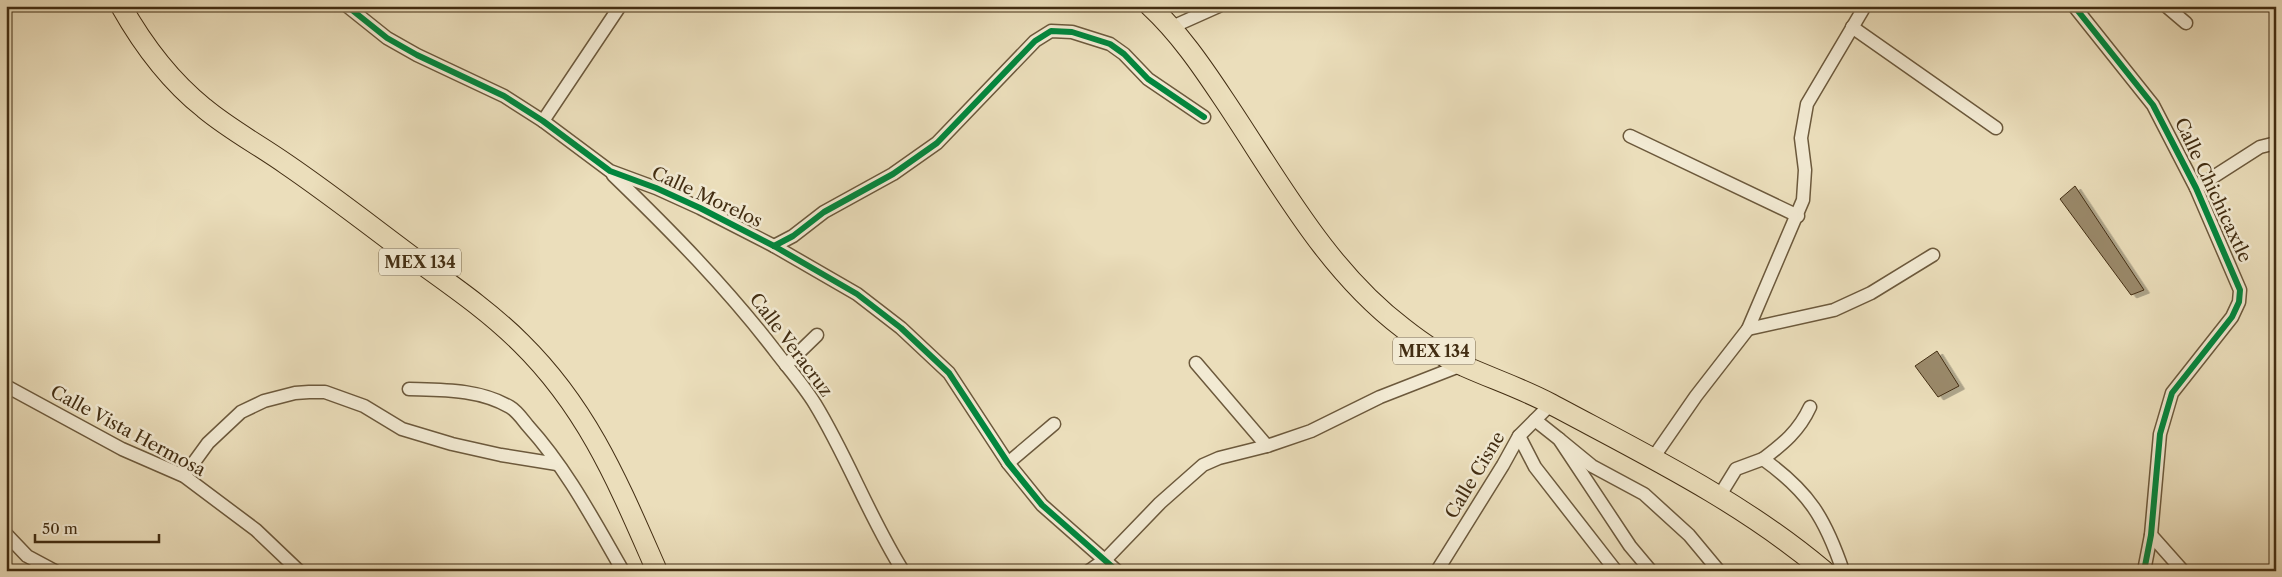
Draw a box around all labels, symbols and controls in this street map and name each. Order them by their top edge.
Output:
street label: Calle Chichicaxtle [2170,114,2256,266]
street label: Calle Morelos [648,162,766,232]
road number: MEX 134 [379,248,461,276]
street label: Calle Veracruz [745,289,837,401]
road number: MEX 134 [1393,338,1475,364]
street label: Calle Vista Hermosa [47,381,210,481]
street label: Calle Cisne [1440,428,1510,522]
scale bar [35,512,159,544]
text: 50 m [42,519,78,538]

